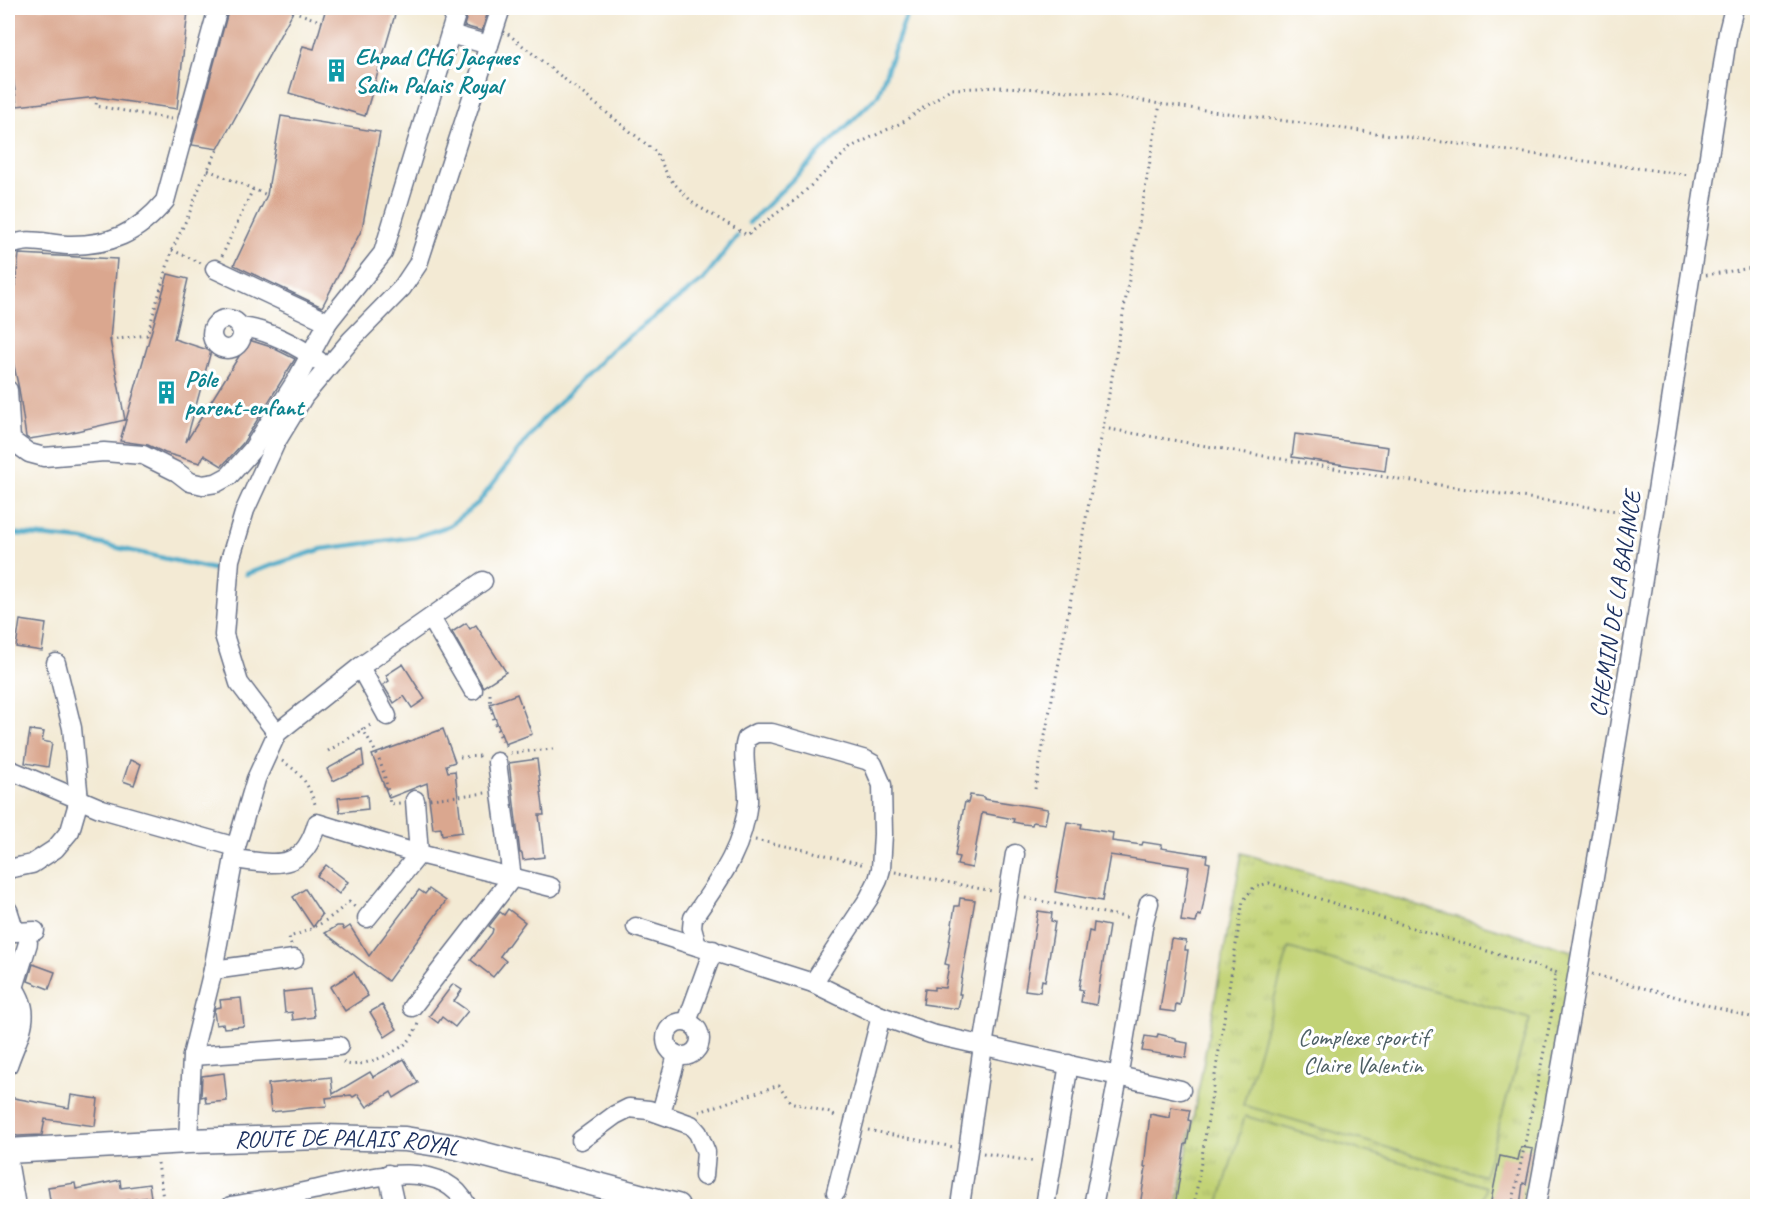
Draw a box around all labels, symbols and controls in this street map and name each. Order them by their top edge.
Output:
place label: Ehpad CHG Jacques Salin Palais Royal [355,42,521,100]
building icon: Ehpad CHG Jacques Salin Palais Royal [324,58,350,84]
place label: Pôle parent-enfant [185,364,306,422]
building icon: Pôle parent-enfant [154,380,180,406]
street label: CHEMIN DE LA BALANCE [1582,486,1648,719]
park label: Complexe sportif Claire Valentin [1298,1022,1434,1080]
street label: ROUTE DE PALAIS ROYAL [234,1122,461,1162]

